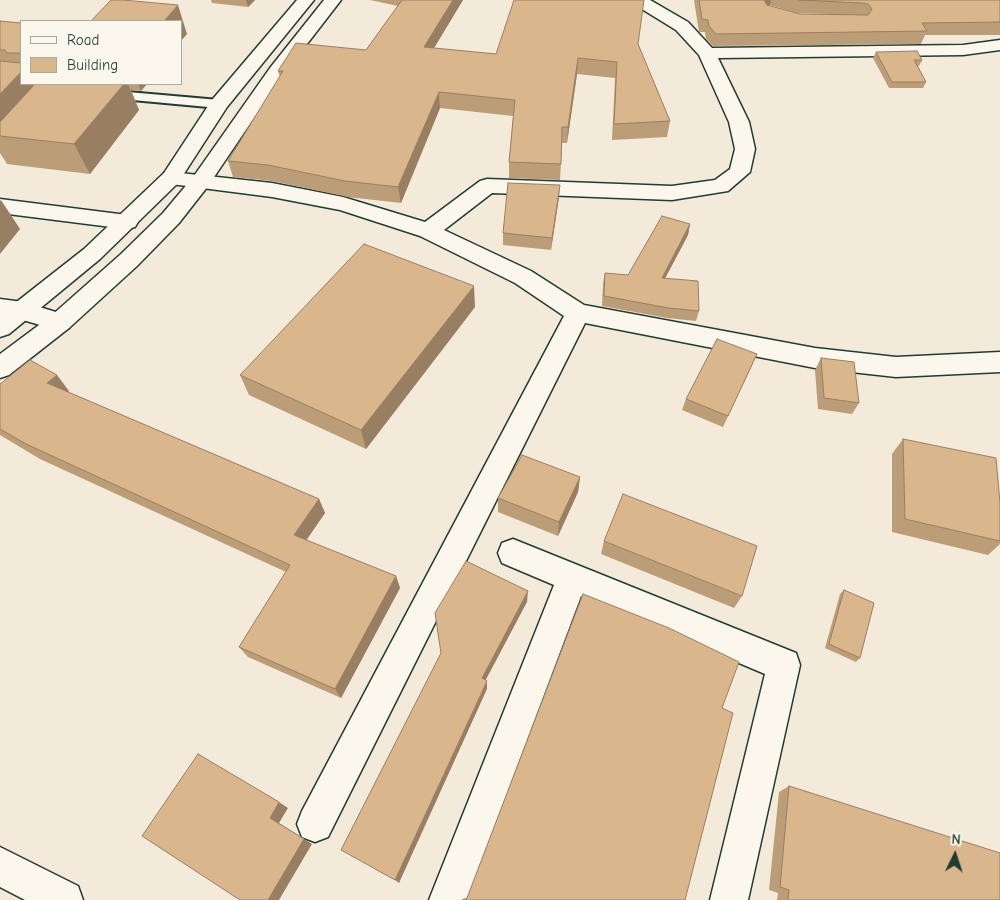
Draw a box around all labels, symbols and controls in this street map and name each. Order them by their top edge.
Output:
legend [20,20,182,85]
text: Road [67,31,99,49]
text: Building [67,56,118,74]
north arrow [930,830,980,880]
text: N [951,831,961,848]

